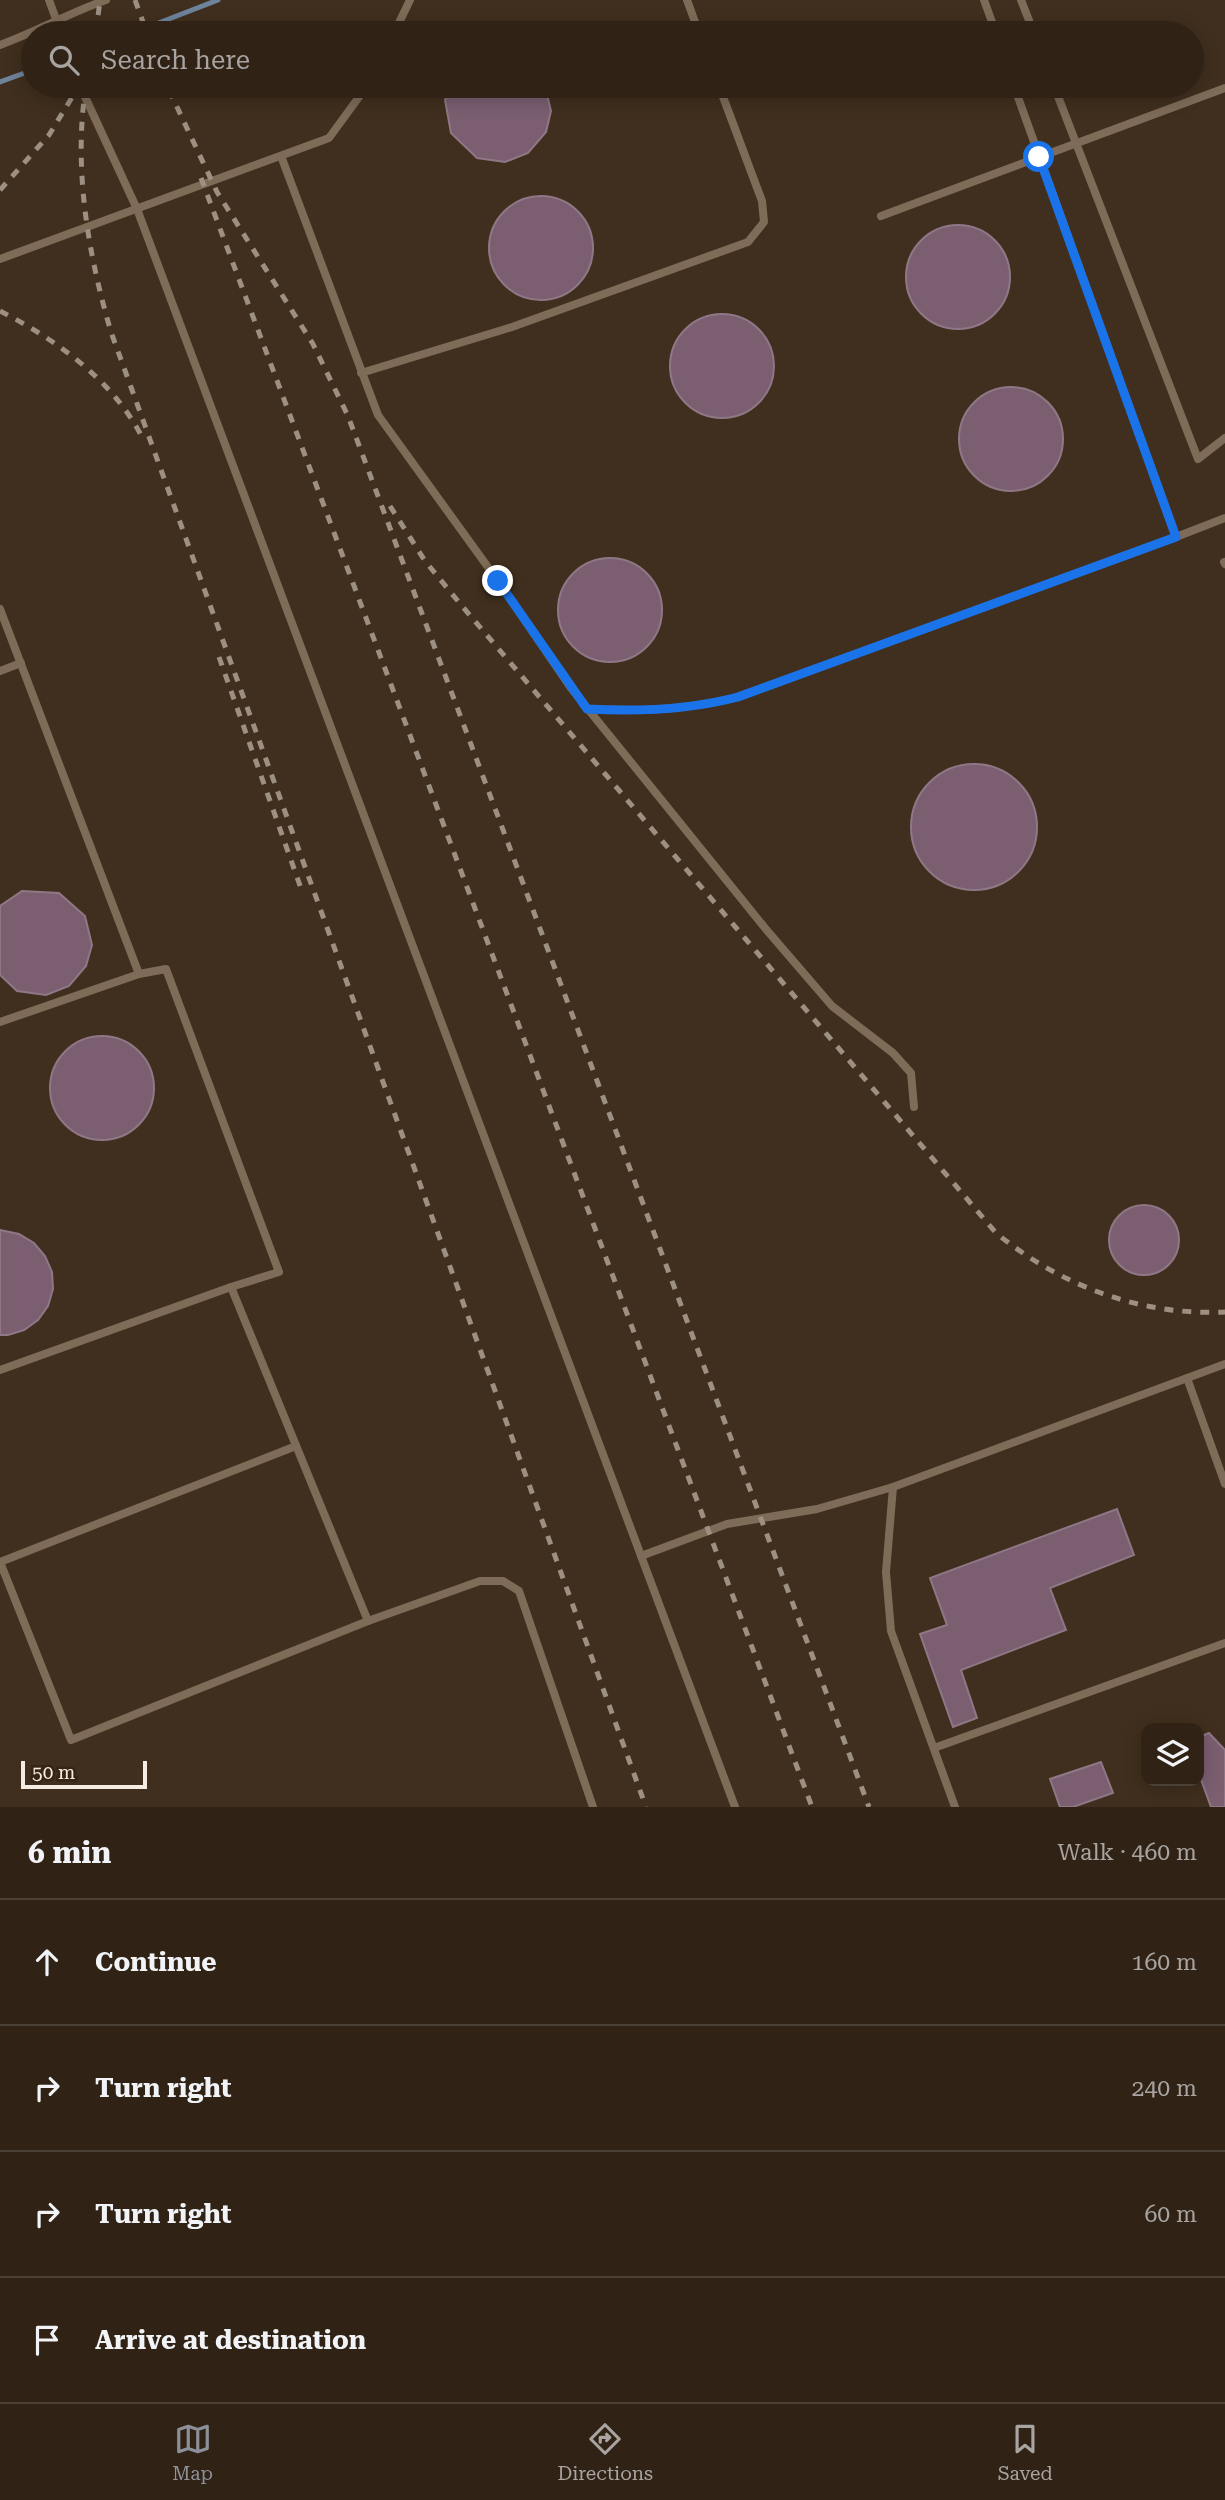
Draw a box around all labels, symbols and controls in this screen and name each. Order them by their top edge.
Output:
search box [21,21,1204,98]
icon: search [45,41,83,79]
text: Search here [101,45,250,75]
route start [1023,141,1054,172]
route end [482,565,513,596]
map controls [1141,1723,1204,1786]
button: layers [1141,1723,1204,1786]
scale bar [21,1758,147,1790]
text: 50 m [32,1761,75,1784]
text: 6 min [28,1835,111,1870]
text: Walk · 460 m [1058,1839,1197,1866]
icon: ahead [28,1943,66,1981]
text: Continue [95,1947,217,1977]
text: 160 m [1132,1949,1197,1976]
icon: right [28,2069,66,2107]
text: Turn right [95,2073,231,2103]
text: 240 m [1132,2075,1197,2102]
icon: right [28,2195,66,2233]
text: Turn right [95,2199,231,2229]
text: 60 m [1144,2201,1197,2228]
icon: arrive [28,2321,66,2359]
text: Arrive at destination [95,2325,366,2355]
tab: Map [172,2420,213,2485]
tab: Directions [557,2420,653,2485]
tab: Saved [998,2420,1053,2485]

